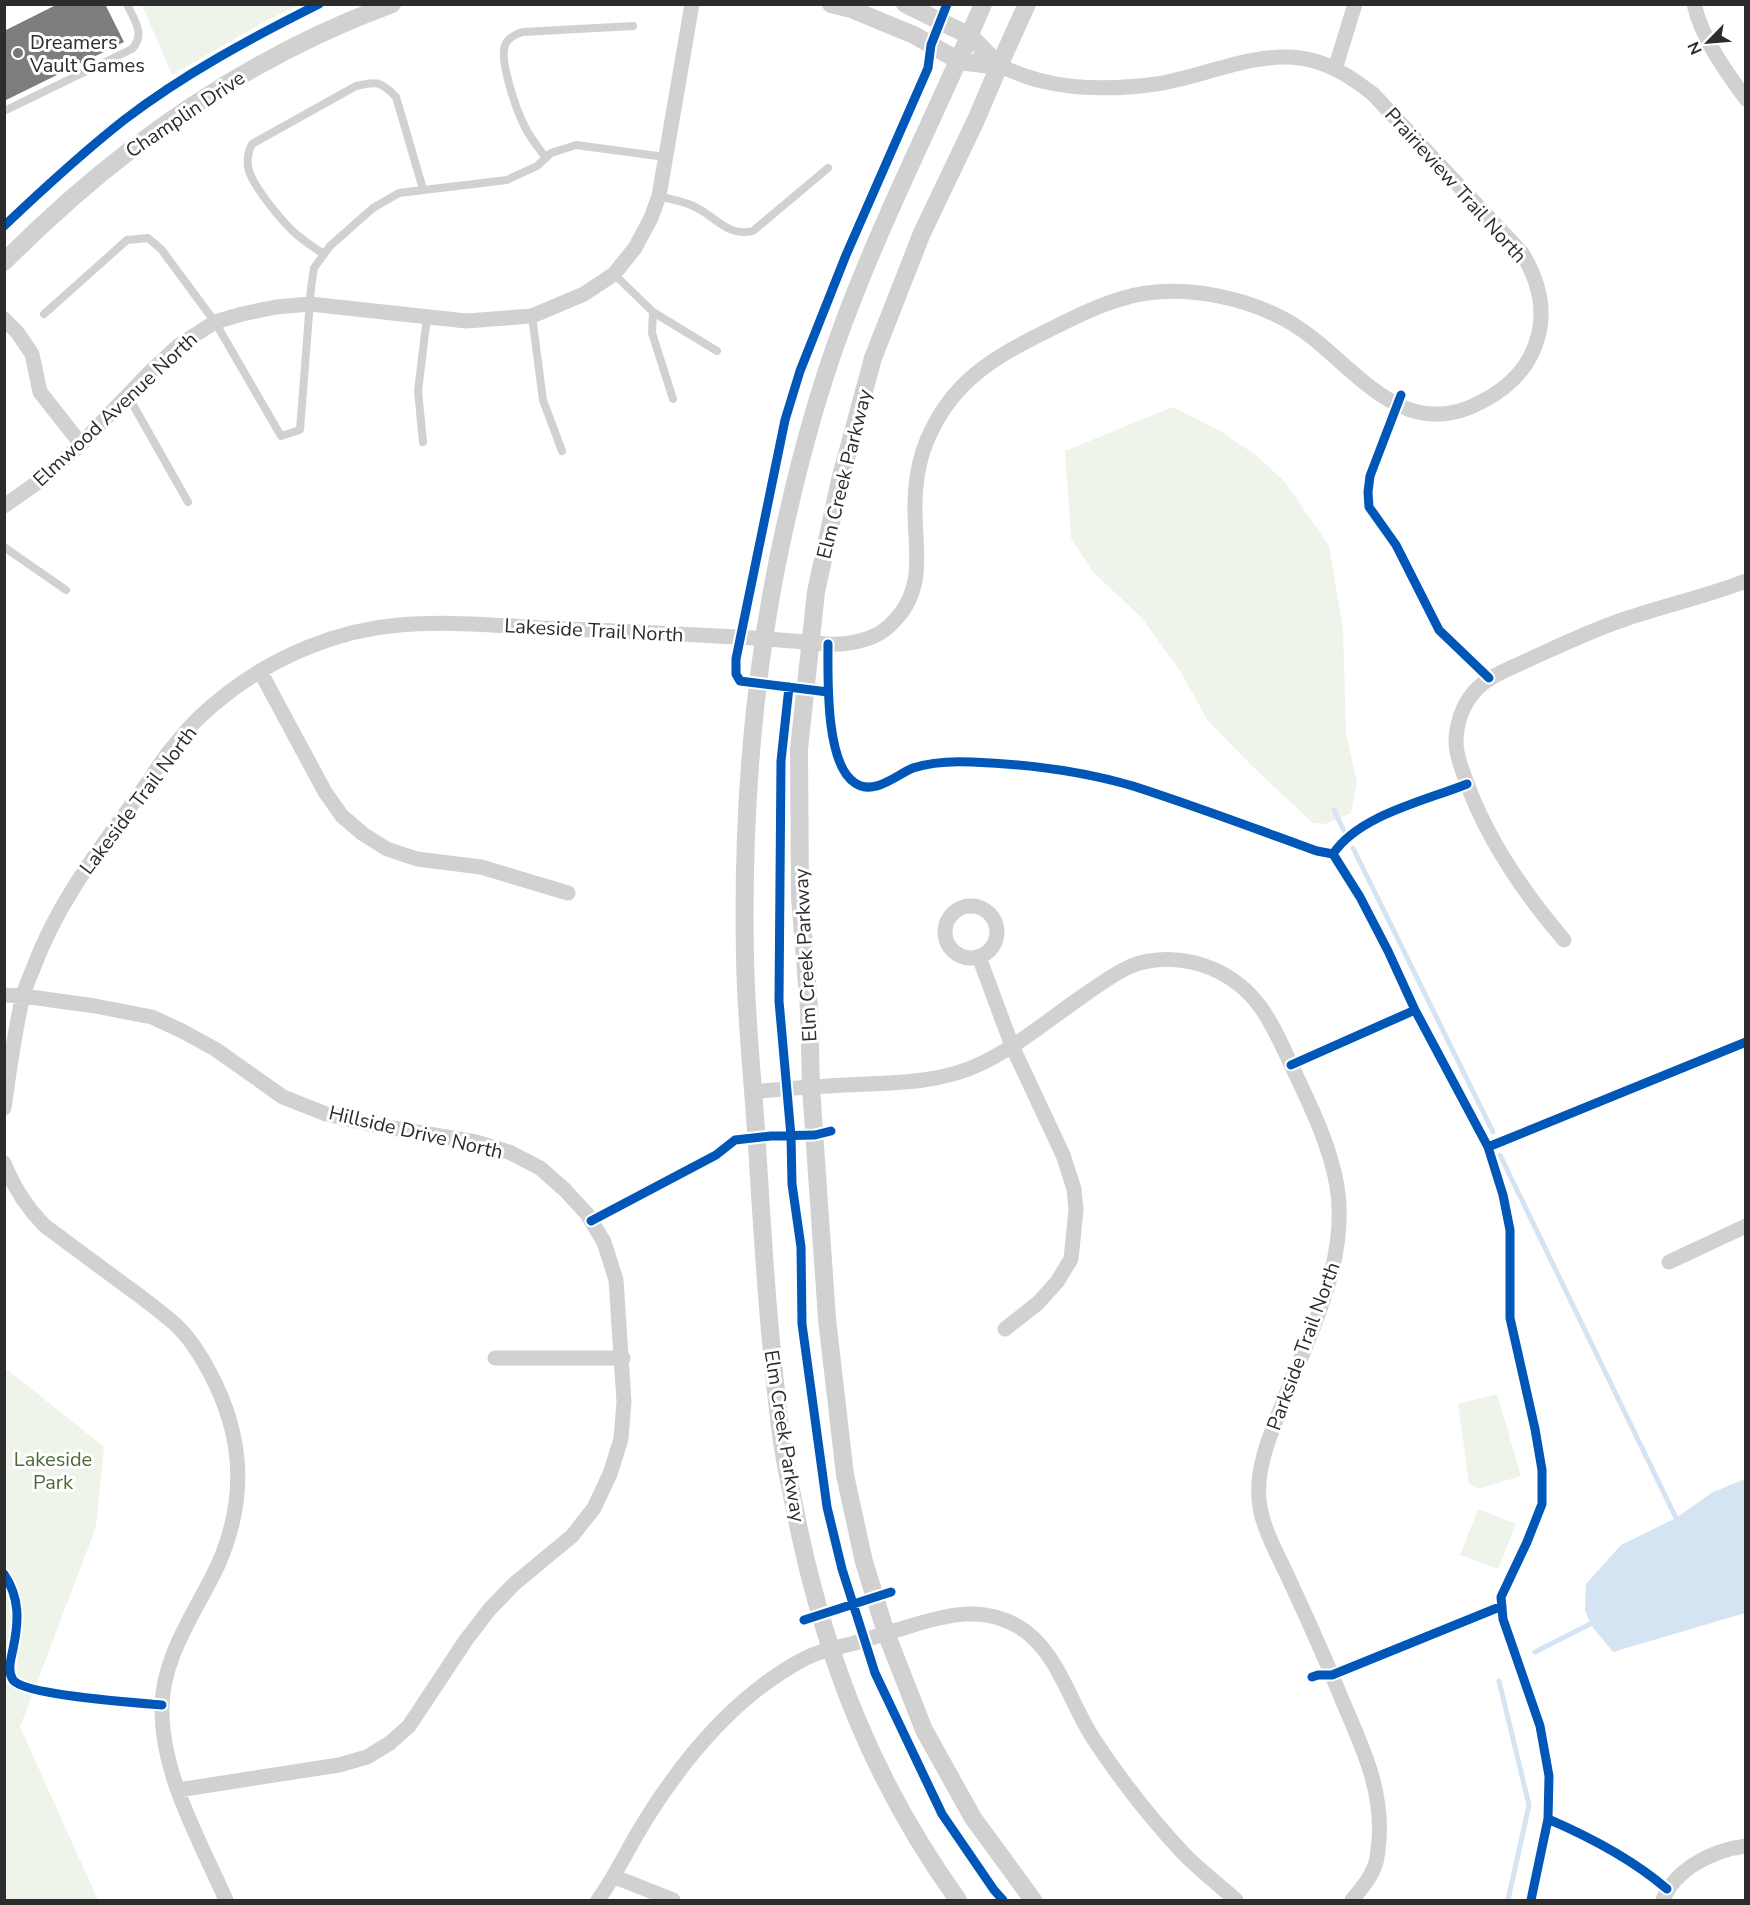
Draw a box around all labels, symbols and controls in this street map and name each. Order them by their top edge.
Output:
north arrow [1678,12,1738,72]
place label: Dreamers Vault Games [29,29,145,79]
text: N [1683,38,1708,58]
marker: Dreamers Vault Games [11,46,25,60]
street label: Champlin Drive [120,64,250,164]
street label: Prairieview Trail North [1379,102,1533,269]
street label: Elmwood Avenue North [27,326,203,493]
street label: Elm Creek Parkway [810,386,879,562]
street label: Lakeside Trail North [504,612,684,649]
street label: Lakeside Trail North [74,721,203,880]
street label: Elm Creek Parkway [787,867,824,1042]
street label: Hillside Drive North [326,1099,506,1166]
street label: Parkside Trail North [1260,1258,1346,1434]
street label: Elm Creek Parkway [758,1348,812,1525]
park label: Lakeside Park [14,1446,92,1496]

